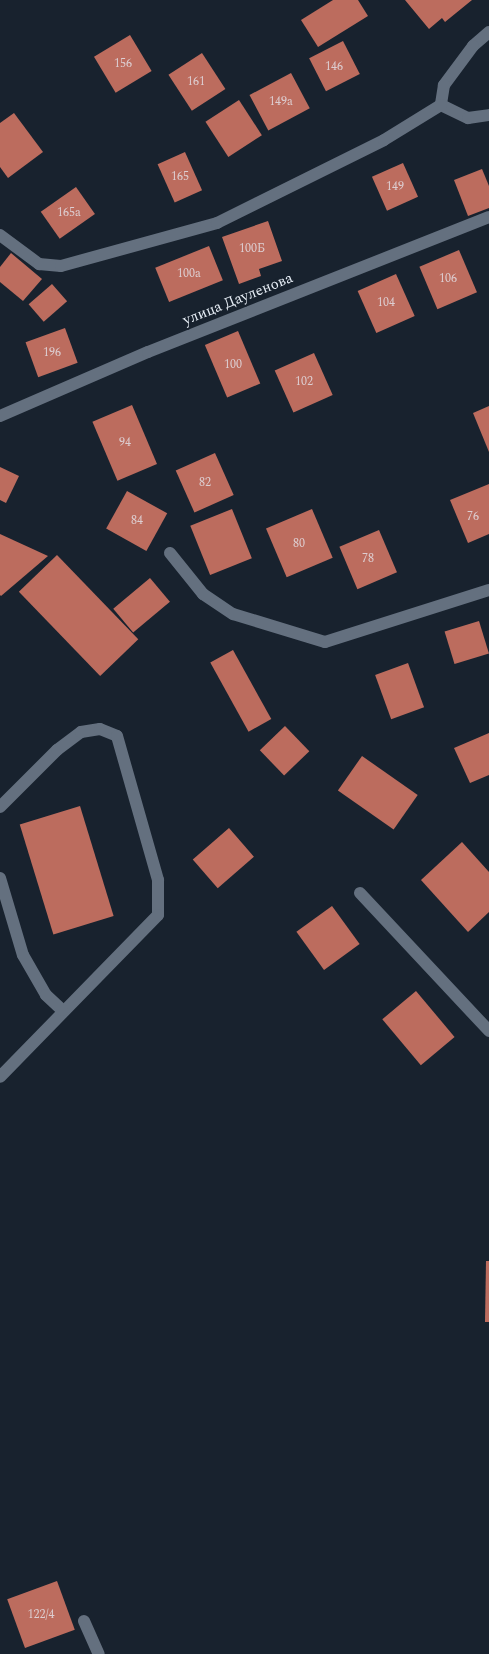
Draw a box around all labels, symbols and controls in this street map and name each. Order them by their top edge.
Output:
house number: 156 [114,57,132,71]
house number: 146 [325,60,343,74]
house number: 161 [187,75,205,89]
house number: 149а [269,95,293,109]
house number: 165 [171,170,189,184]
house number: 149 [386,180,404,194]
house number: 165а [57,206,81,220]
house number: 100Б [239,242,265,256]
house number: 100а [177,267,201,281]
street label: улица Дауленова [180,269,296,329]
house number: 106 [439,272,457,286]
house number: 104 [377,296,395,310]
house number: 196 [43,346,61,360]
house number: 100 [224,358,242,372]
house number: 102 [295,375,313,389]
house number: 94 [119,436,131,450]
house number: 82 [199,476,211,490]
house number: 76 [467,510,479,524]
house number: 84 [131,514,143,528]
house number: 80 [293,537,305,551]
house number: 78 [362,552,374,566]
house number: 122/4 [28,1608,54,1622]

